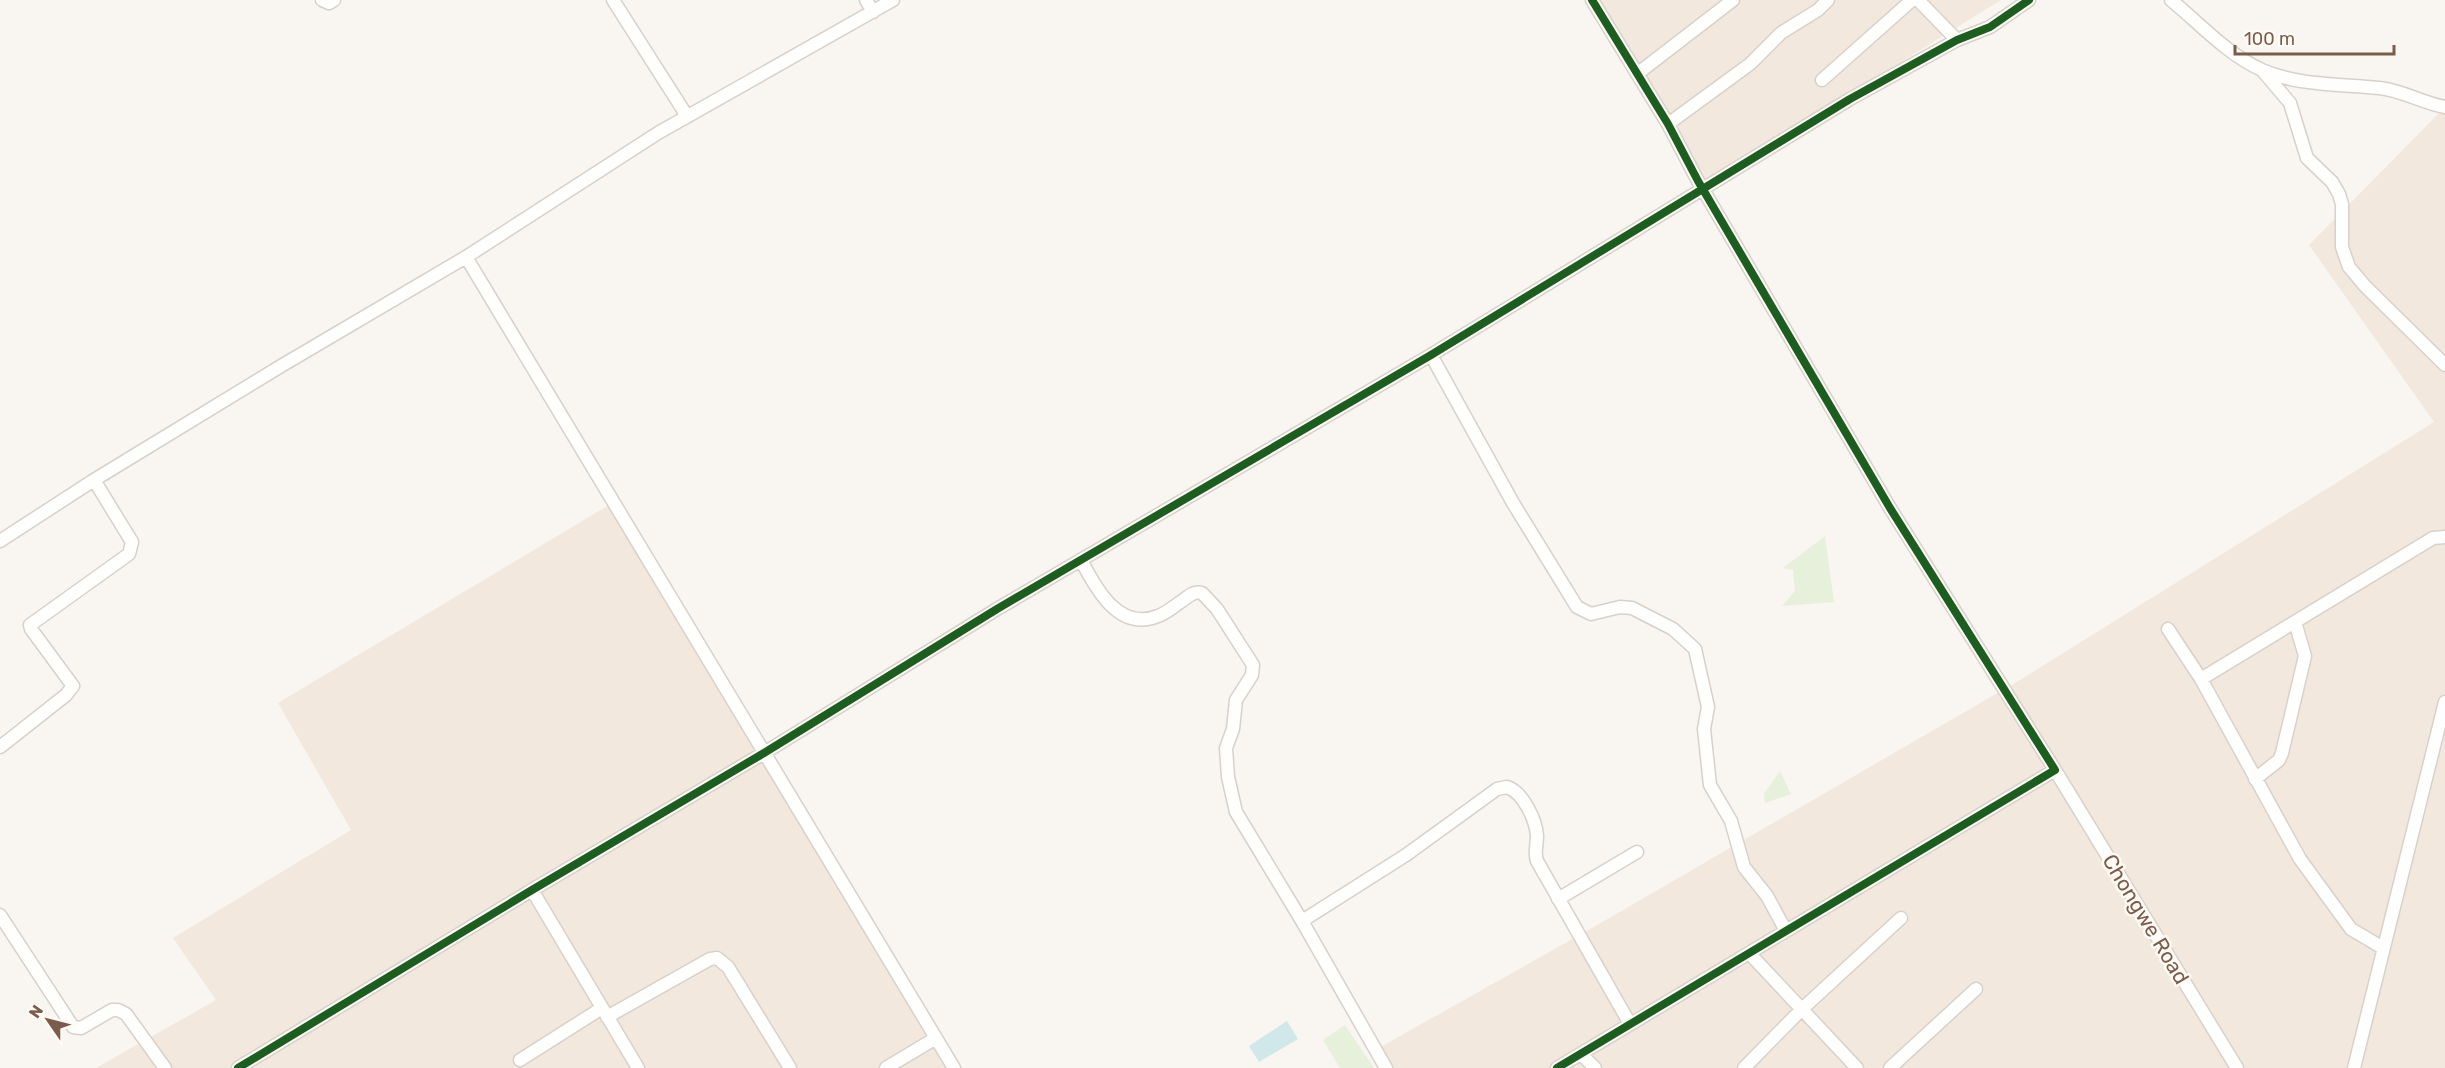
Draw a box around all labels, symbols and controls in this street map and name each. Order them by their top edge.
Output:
scale bar [2235,18,2394,56]
text: 100 m [2244,28,2295,50]
street label: Chongwe Road [2097,849,2195,989]
north arrow [18,990,78,1050]
text: N [25,1002,47,1022]

